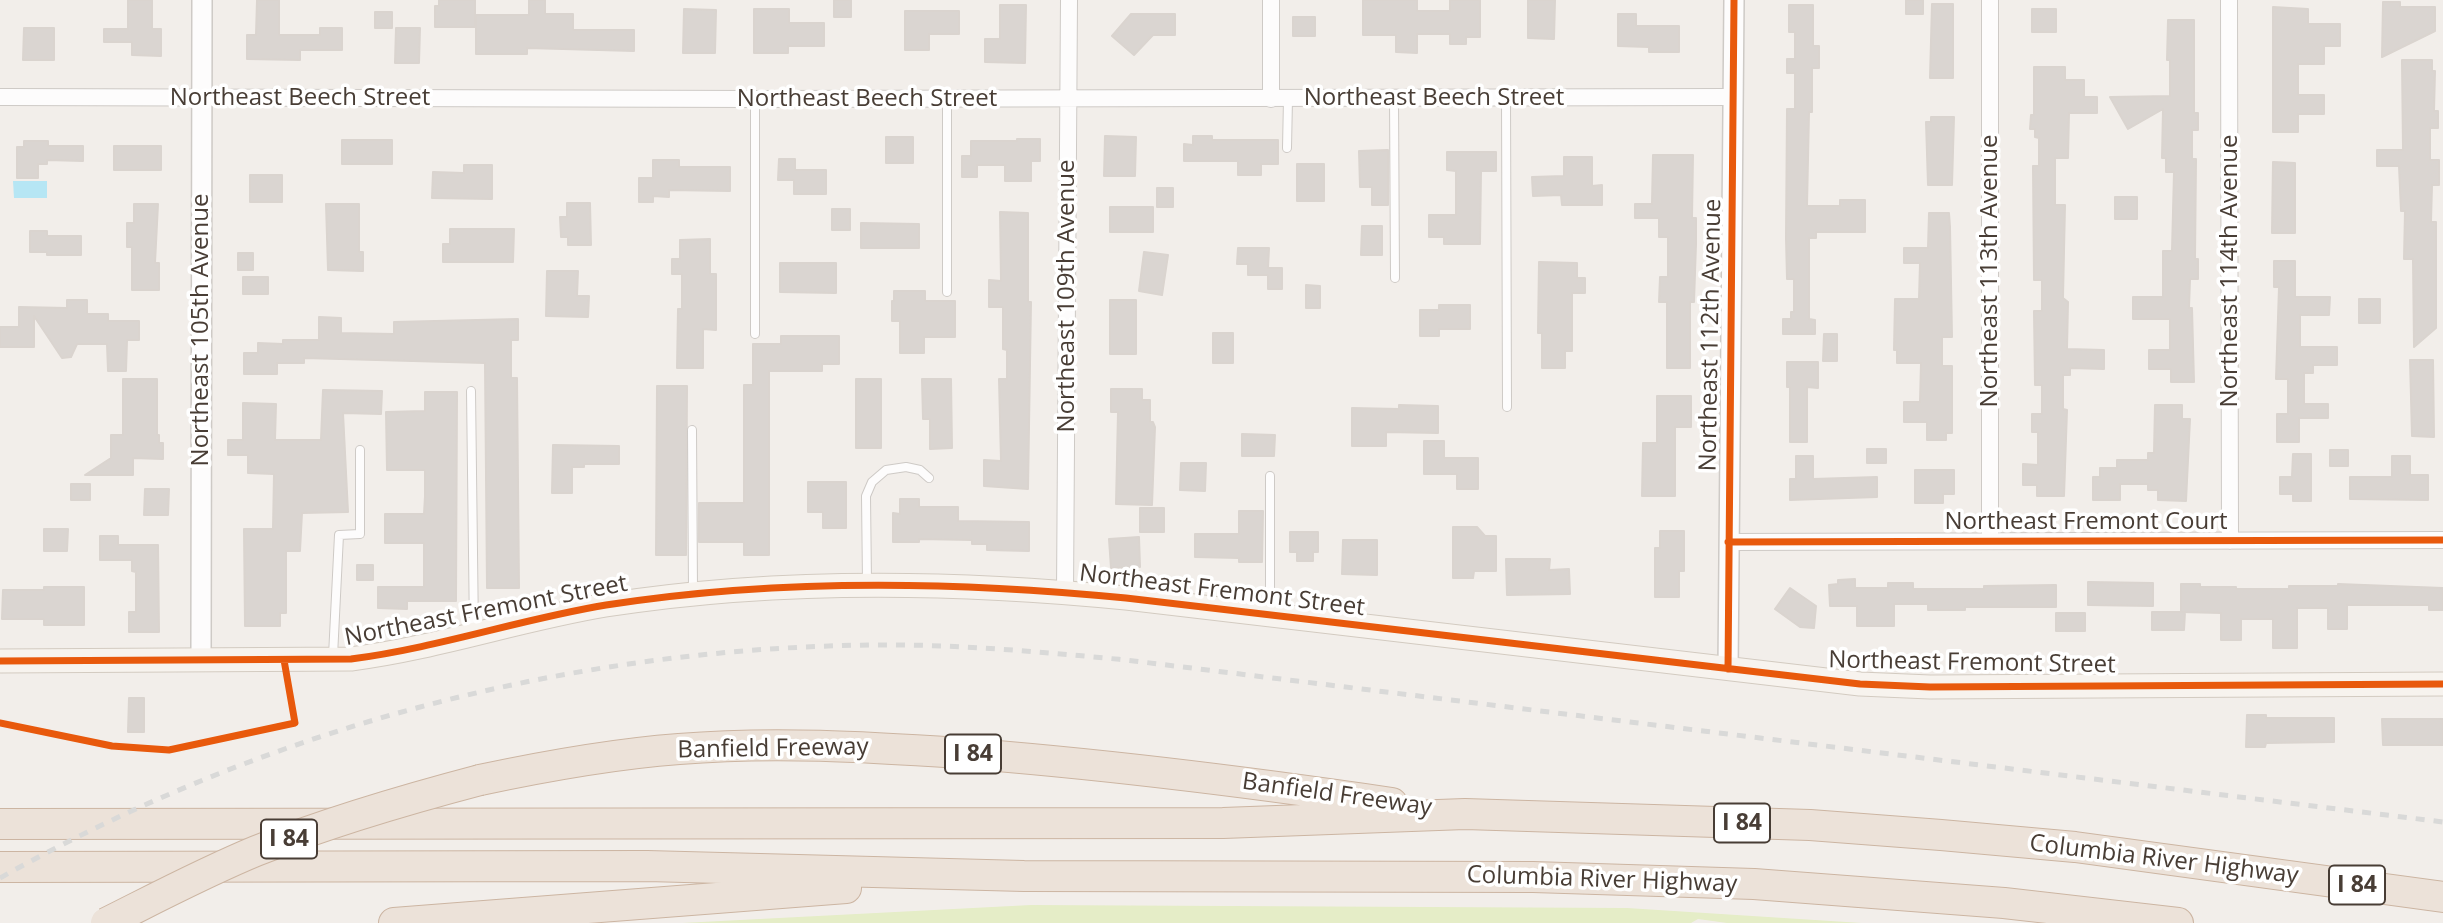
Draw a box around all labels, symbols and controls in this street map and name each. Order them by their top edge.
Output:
street label: Northeast Beech Street [170,84,430,112]
street label: Northeast Beech Street [1304,84,1564,112]
street label: Northeast Beech Street [737,85,997,113]
street label: Northeast 113th Avenue [1976,135,2004,407]
street label: Northeast 114th Avenue [2216,135,2244,407]
street label: Northeast 109th Avenue [1053,160,1081,432]
street label: Northeast 105th Avenue [187,194,215,466]
street label: Northeast 112th Avenue [1694,198,1728,472]
street label: Northeast Fremont Court [1944,508,2228,536]
street label: Northeast Fremont Street [1078,559,1366,623]
street label: Northeast Fremont Street [342,569,630,653]
street label: Northeast Fremont Street [1828,646,2116,680]
street label: Banfield Freeway [677,733,869,765]
road number: I 84 [945,734,1001,774]
street label: Banfield Freeway [1240,767,1434,823]
road number: I 84 [1714,804,1770,842]
road number: I 84 [261,820,317,859]
street label: Columbia River Highway [2028,829,2300,891]
street label: Columbia River Highway [1466,861,1738,899]
road number: I 84 [2329,866,2385,904]

